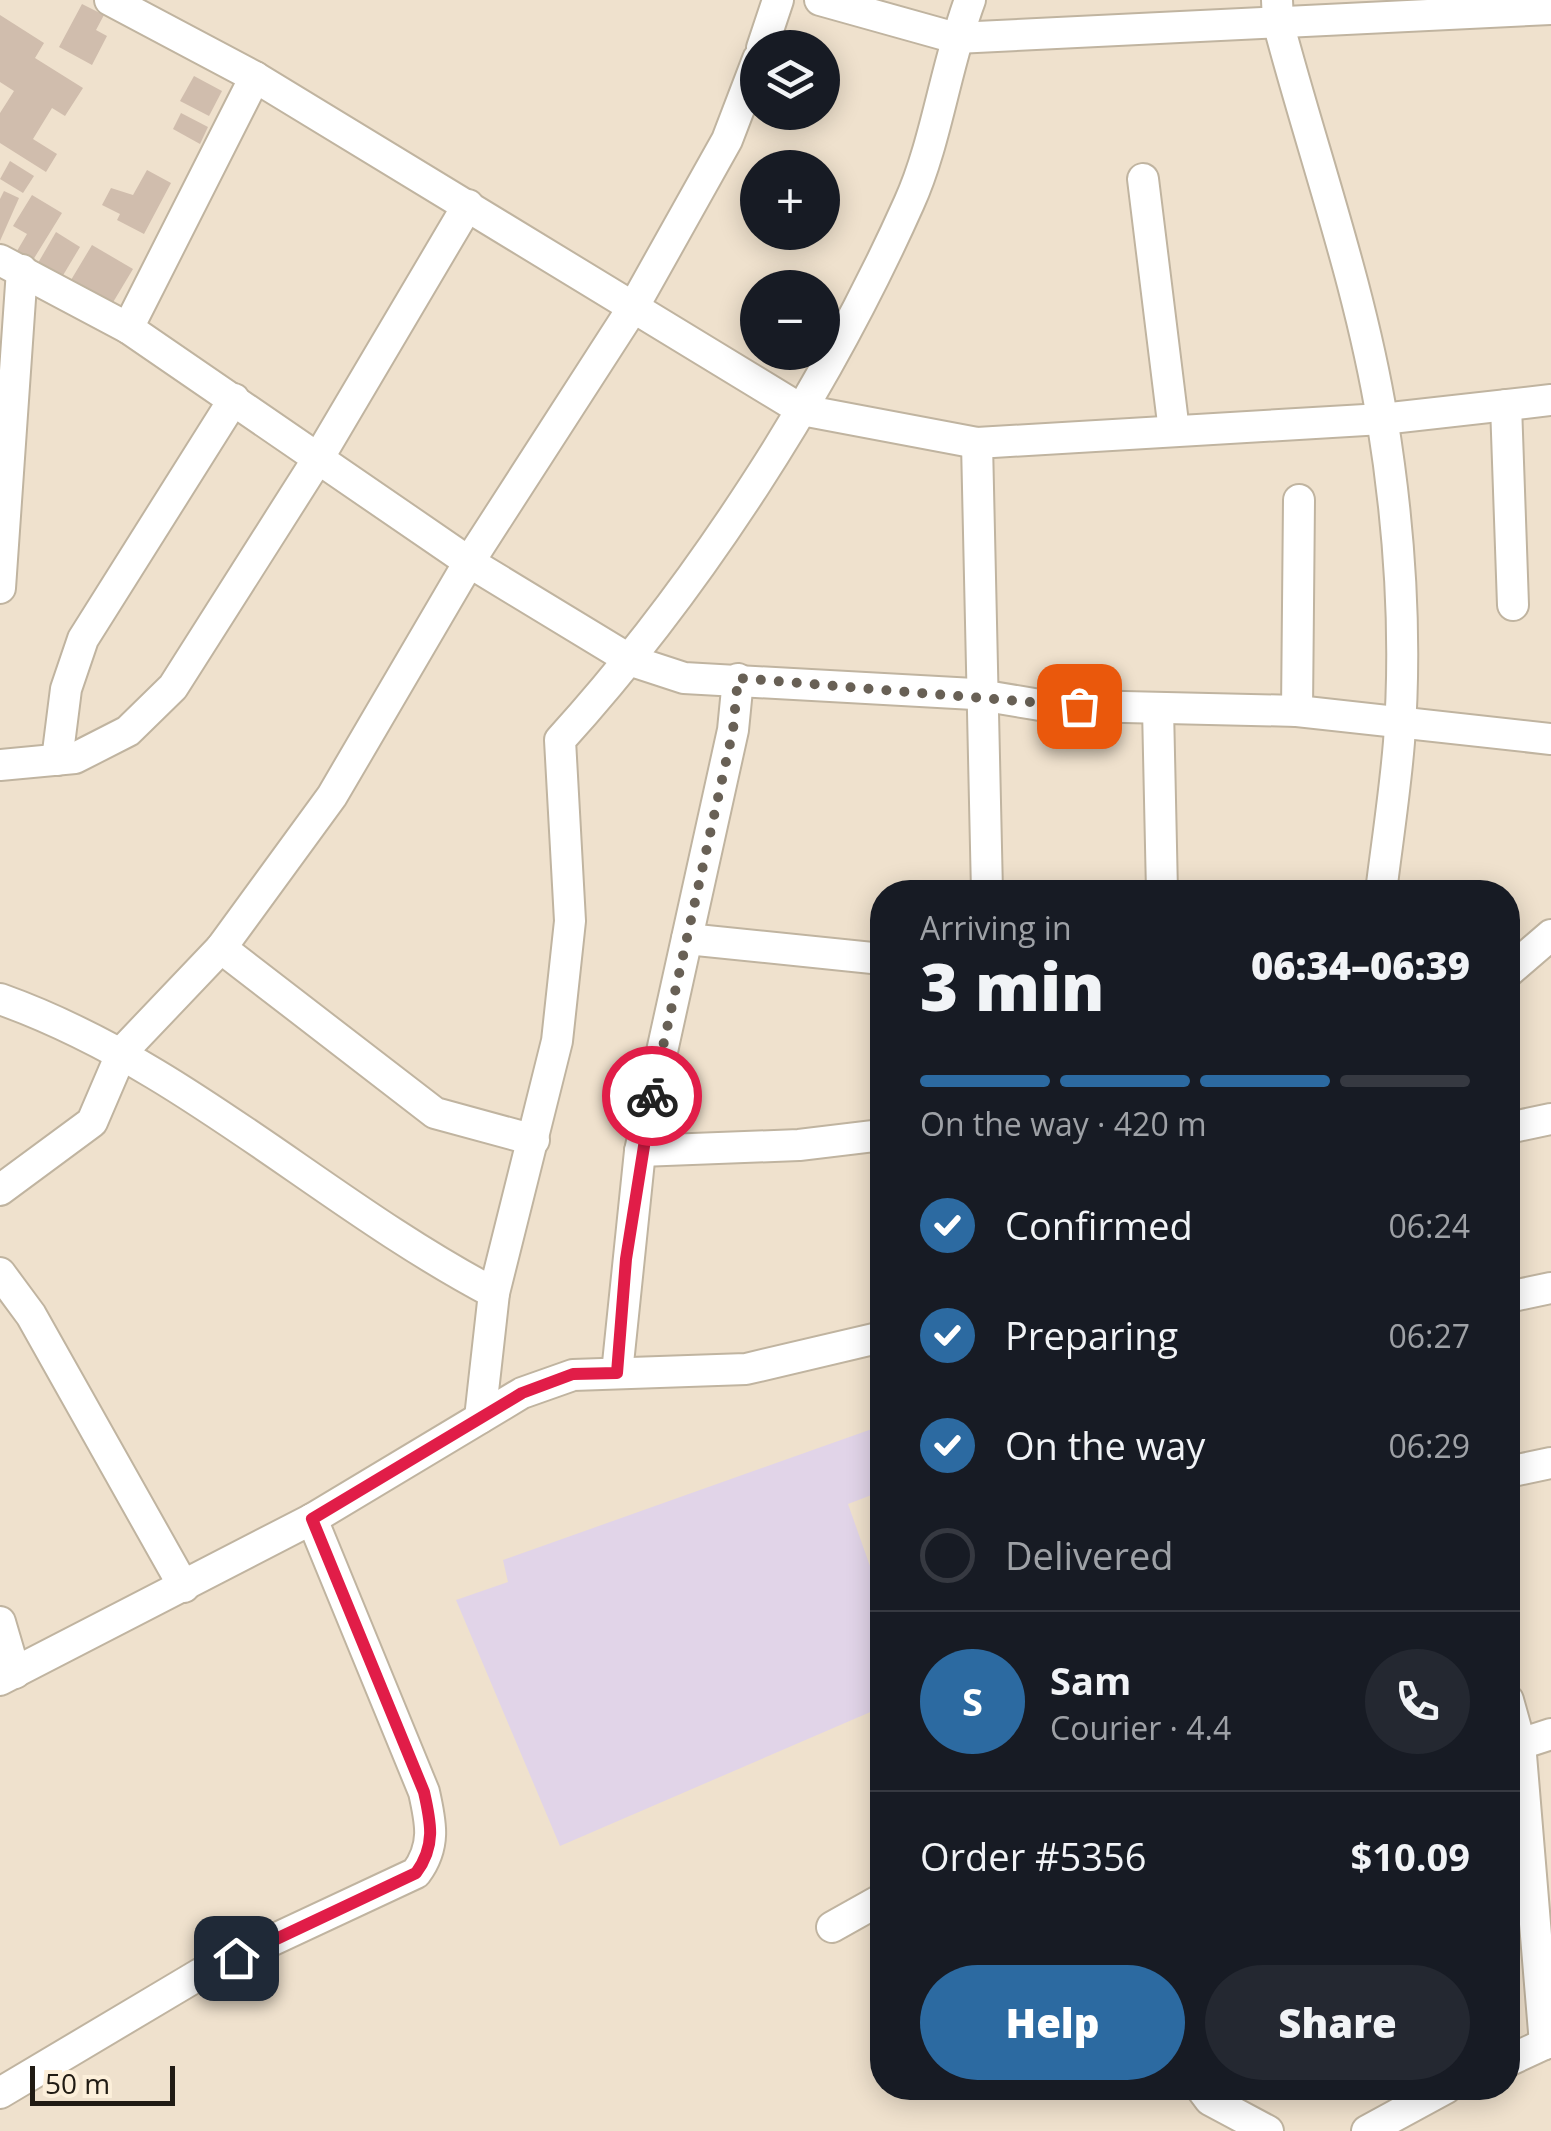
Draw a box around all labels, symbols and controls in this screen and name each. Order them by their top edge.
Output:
map controls [740,30,840,370]
button: layers [740,30,840,130]
button: + [740,150,840,250]
button: − [740,270,840,370]
pin [1037,664,1122,749]
icon: bag [1052,679,1107,734]
text: Arriving in [920,906,1072,949]
text: 06:34–06:39 [1251,939,1470,991]
text: 3 min [920,942,1105,1030]
courier [602,1046,702,1146]
icon: bike [625,1069,680,1124]
text: On the way · 420 m [920,1102,1207,1145]
icon: check [920,1198,975,1253]
text: Confirmed [1005,1199,1193,1251]
text: 06:24 [1388,1204,1470,1247]
icon: check [920,1308,975,1363]
text: Preparing [1005,1309,1178,1361]
text: 06:27 [1388,1314,1470,1357]
icon: check [920,1418,975,1473]
text: On the way [1005,1419,1205,1471]
text: 06:29 [1388,1424,1470,1467]
text: Delivered [1005,1529,1174,1581]
button: phone [1365,1649,1470,1754]
text: Sam [1050,1654,1131,1706]
text: S [962,1675,983,1727]
text: Courier · 4.4 [1050,1706,1231,1749]
text: Order #5356 [920,1830,1147,1882]
text: $10.09 [1351,1830,1470,1882]
pin [194,1916,279,2001]
icon: home [209,1931,264,1986]
button: Help [920,1965,1185,2080]
button: Share [1205,1965,1470,2080]
scale bar [30,2061,175,2106]
text: 50 m [45,2064,110,2102]

